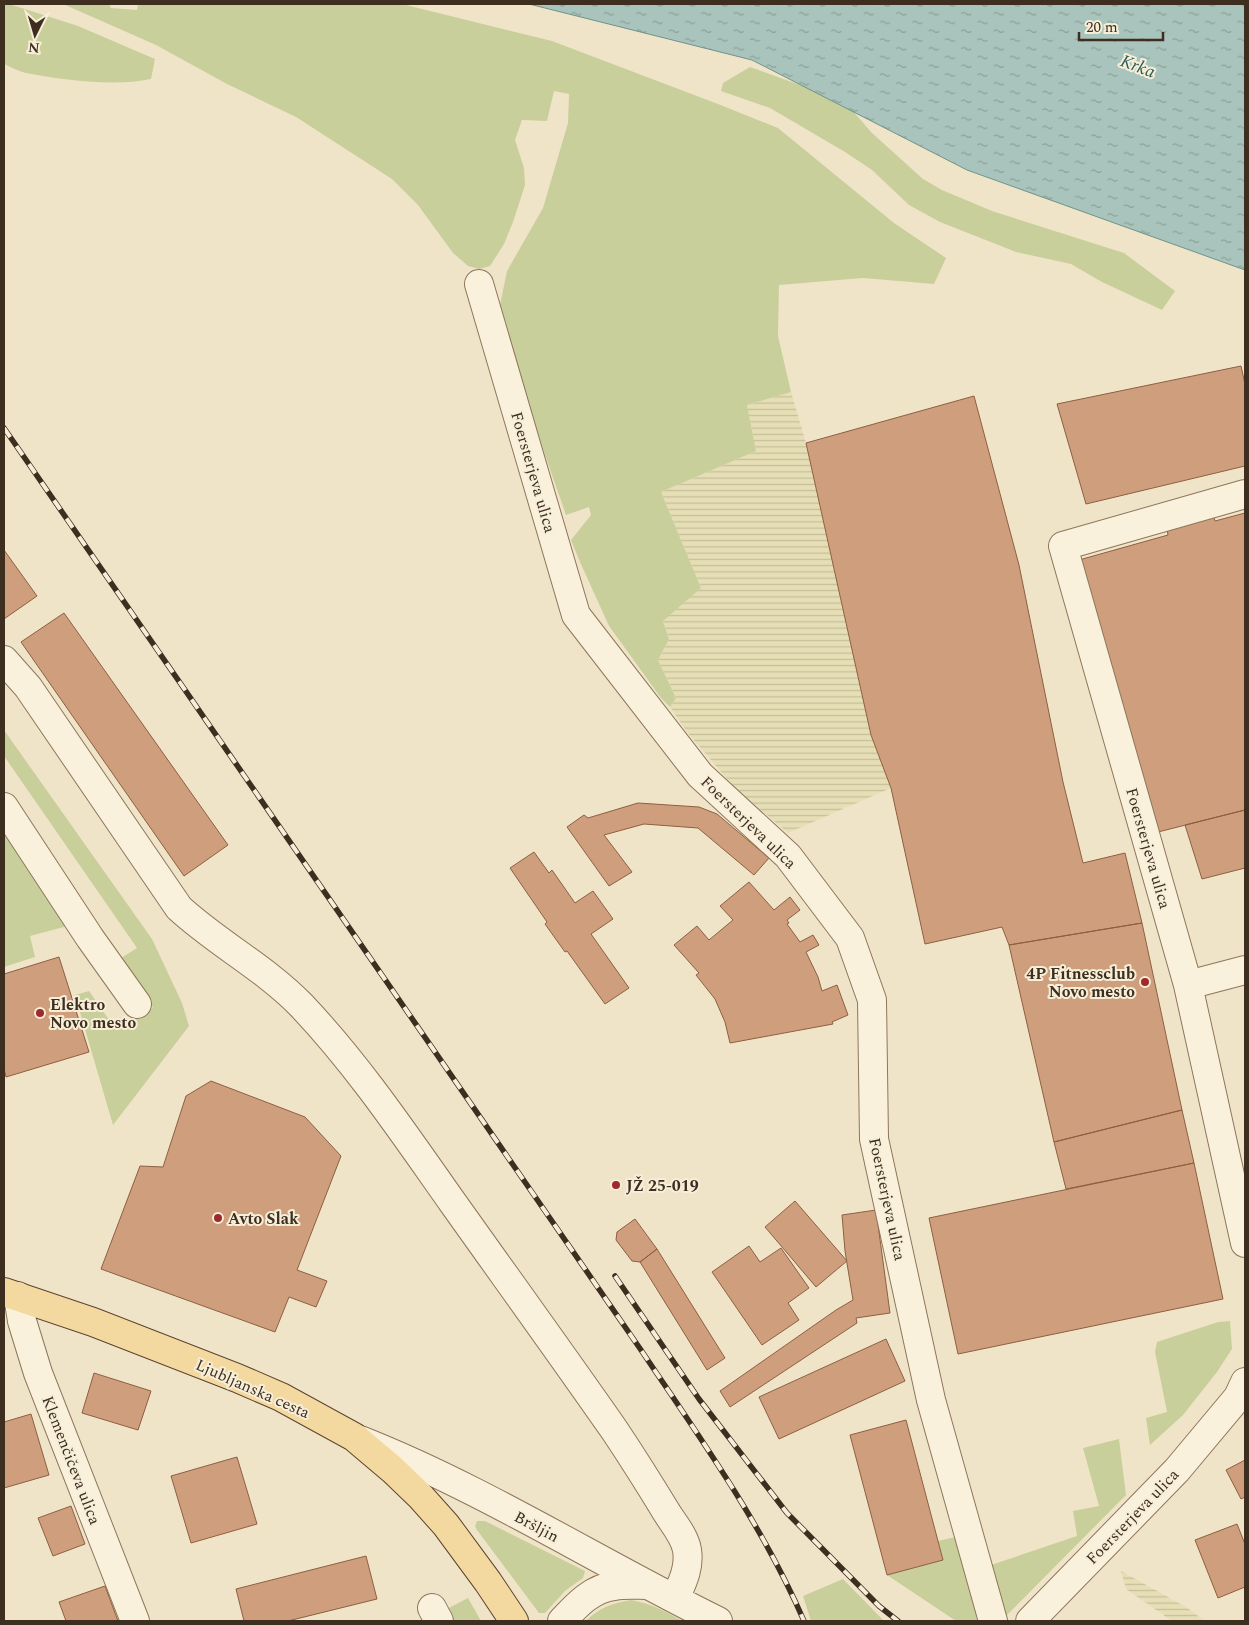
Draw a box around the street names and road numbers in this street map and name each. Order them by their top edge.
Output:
street label: Foersterjeva ulica [504,409,562,536]
street label: Foersterjeva ulica [695,771,802,875]
street label: Foersterjeva ulica [1119,785,1177,912]
street label: Foersterjeva ulica [862,1136,912,1263]
street label: Ljubljanska cesta [192,1353,314,1425]
street label: Klemenčičeva ulica [35,1392,107,1528]
street label: Foersterjeva ulica [1081,1463,1185,1570]
street label: Bršljin [510,1505,563,1549]

